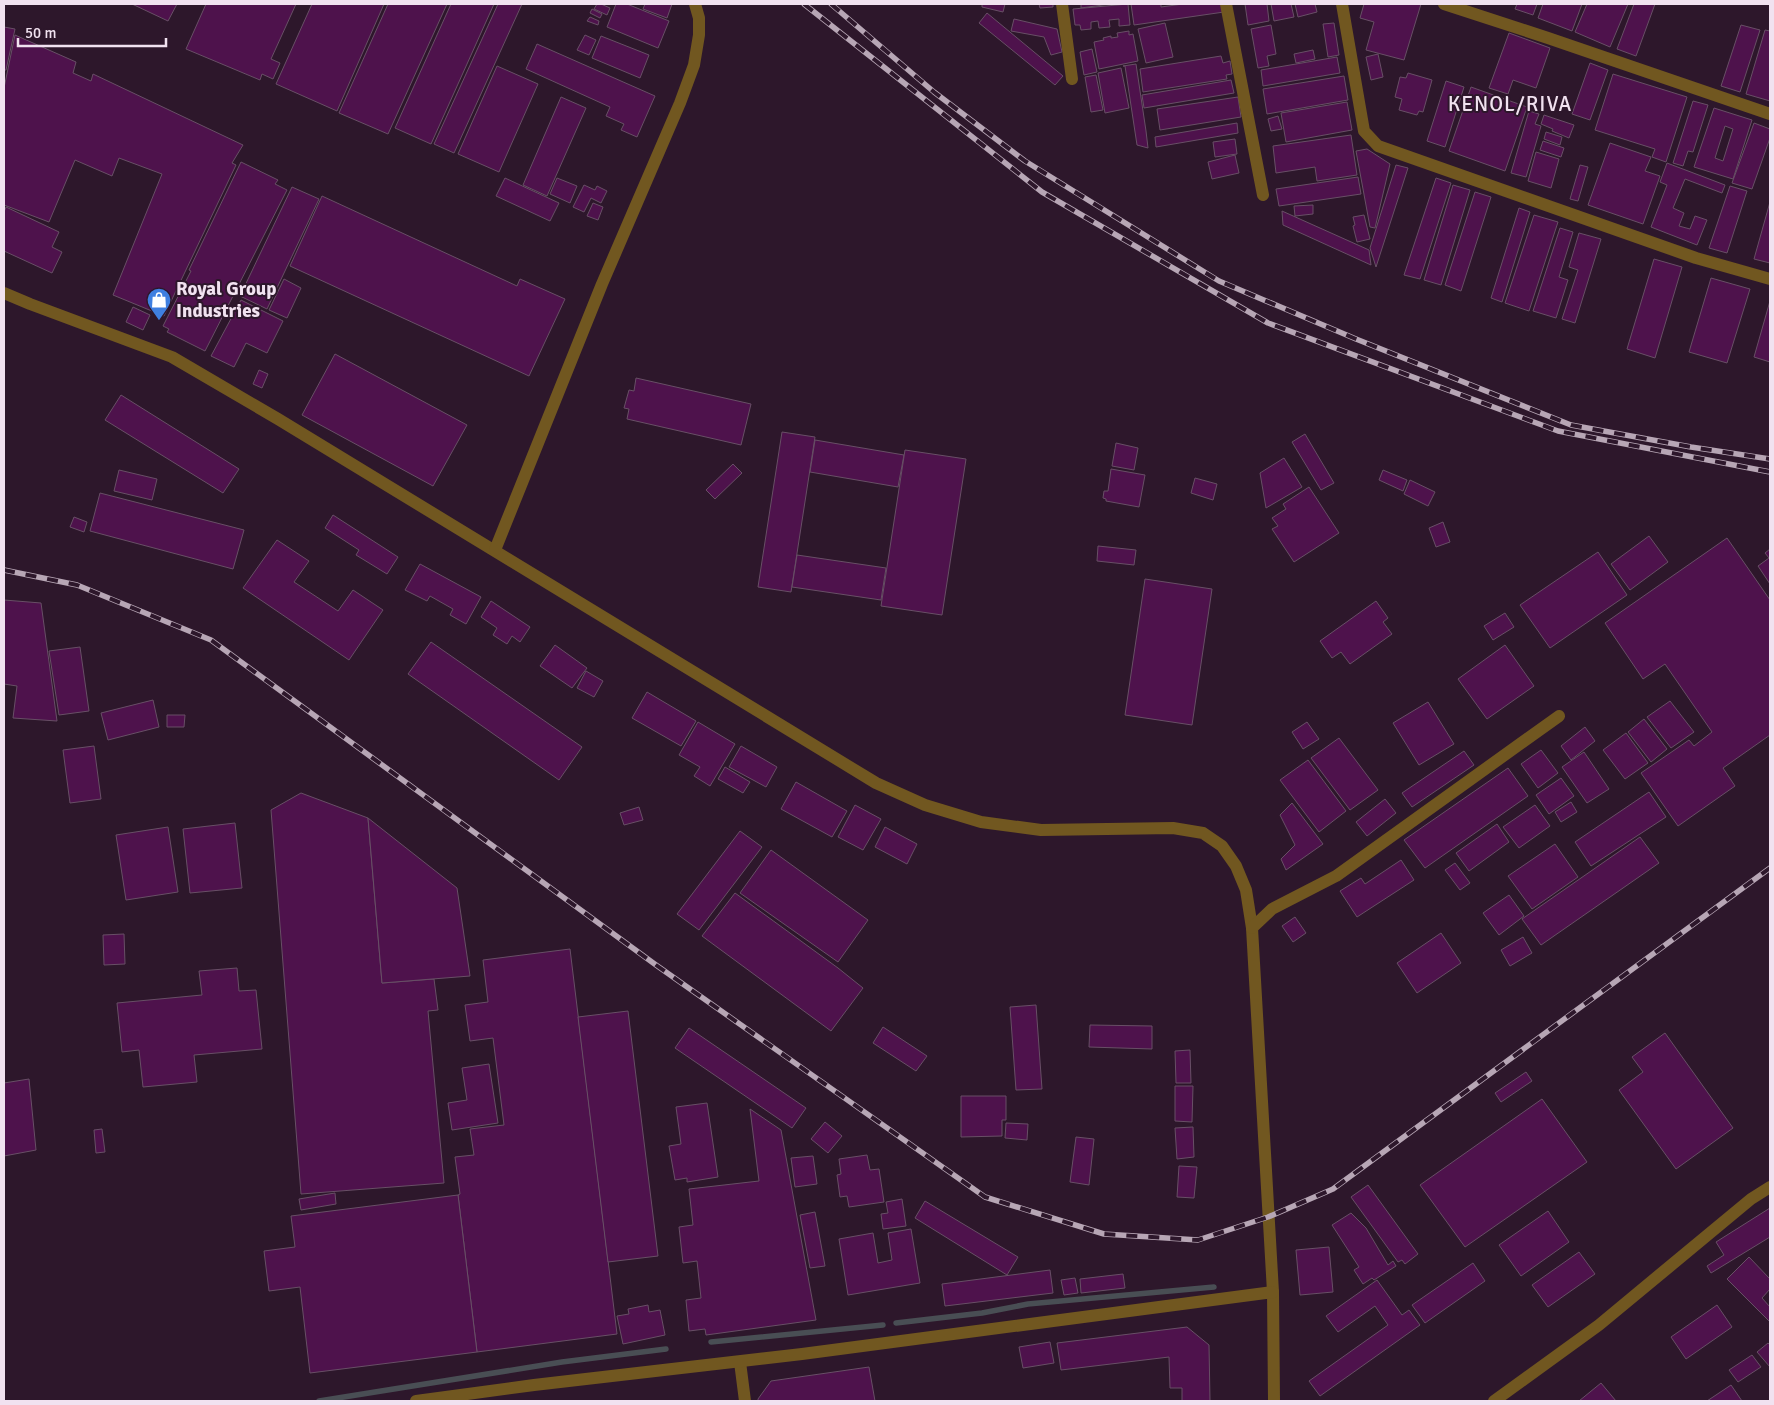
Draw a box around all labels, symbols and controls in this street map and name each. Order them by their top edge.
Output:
scale bar [18,15,165,47]
text: 50 m [25,24,56,42]
district label: KENOL/RIVA [1448,91,1572,117]
place label: Royal Group Industries [176,277,277,323]
shop icon: Royal Group Industries [146,287,172,321]

